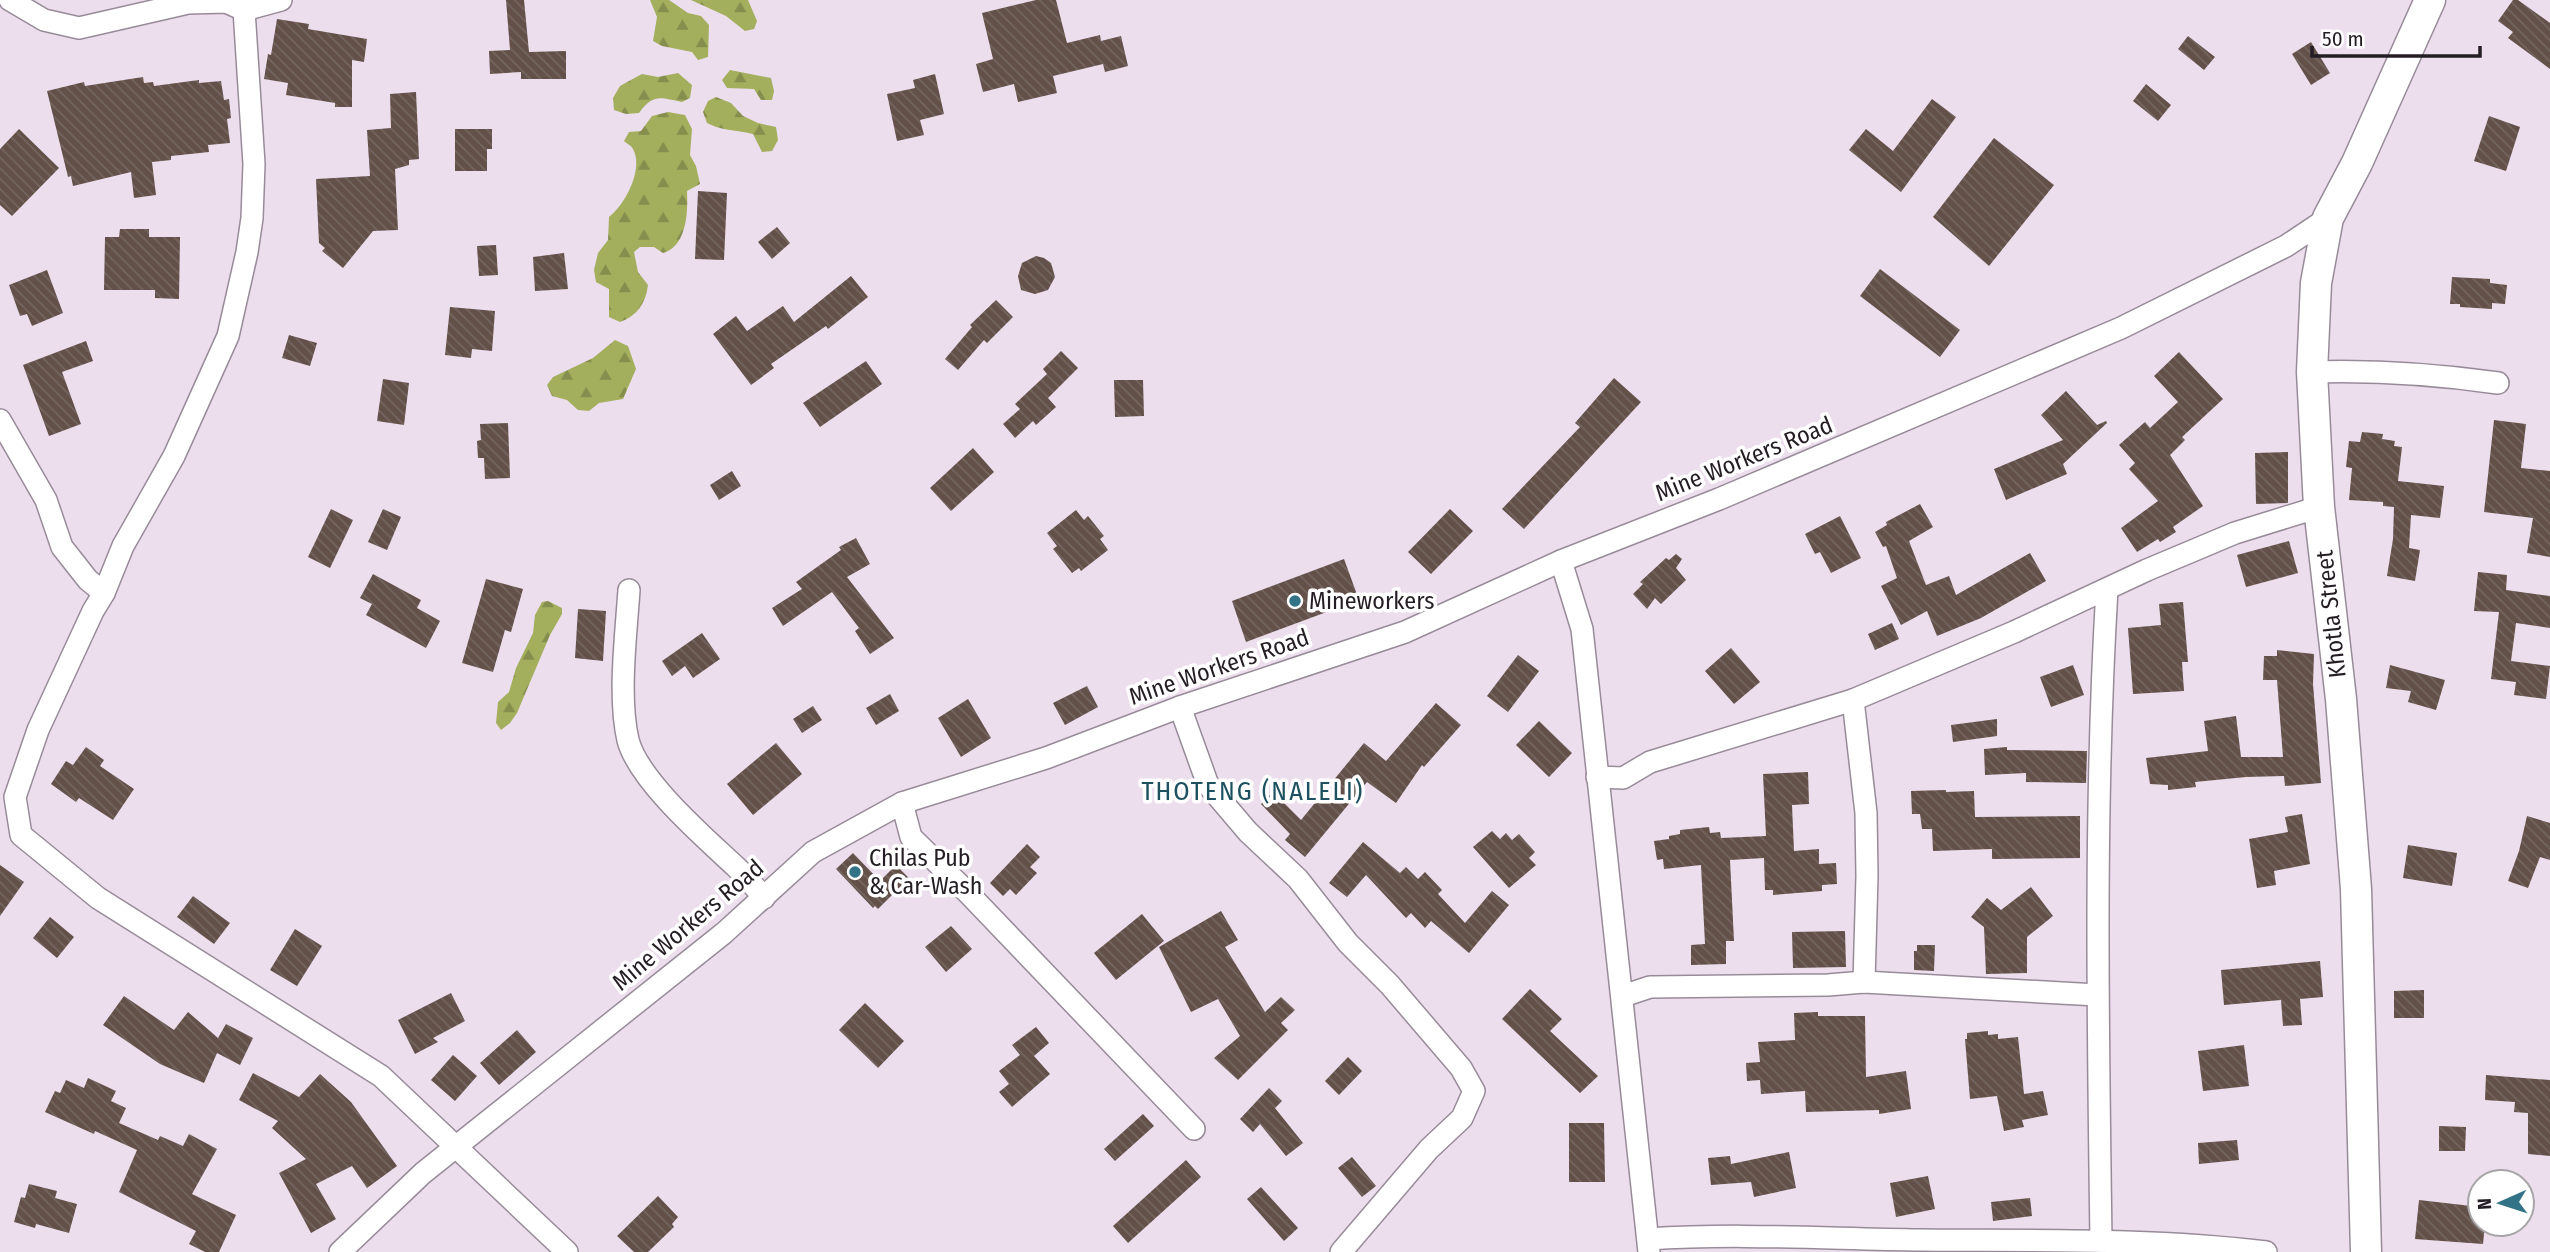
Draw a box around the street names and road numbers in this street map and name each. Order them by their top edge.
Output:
street label: Mine Workers Road [1651,411,1837,507]
street label: Khotla Street [2310,549,2352,679]
street label: Mine Workers Road [1125,623,1313,711]
street label: Mine Workers Road [607,854,769,996]

